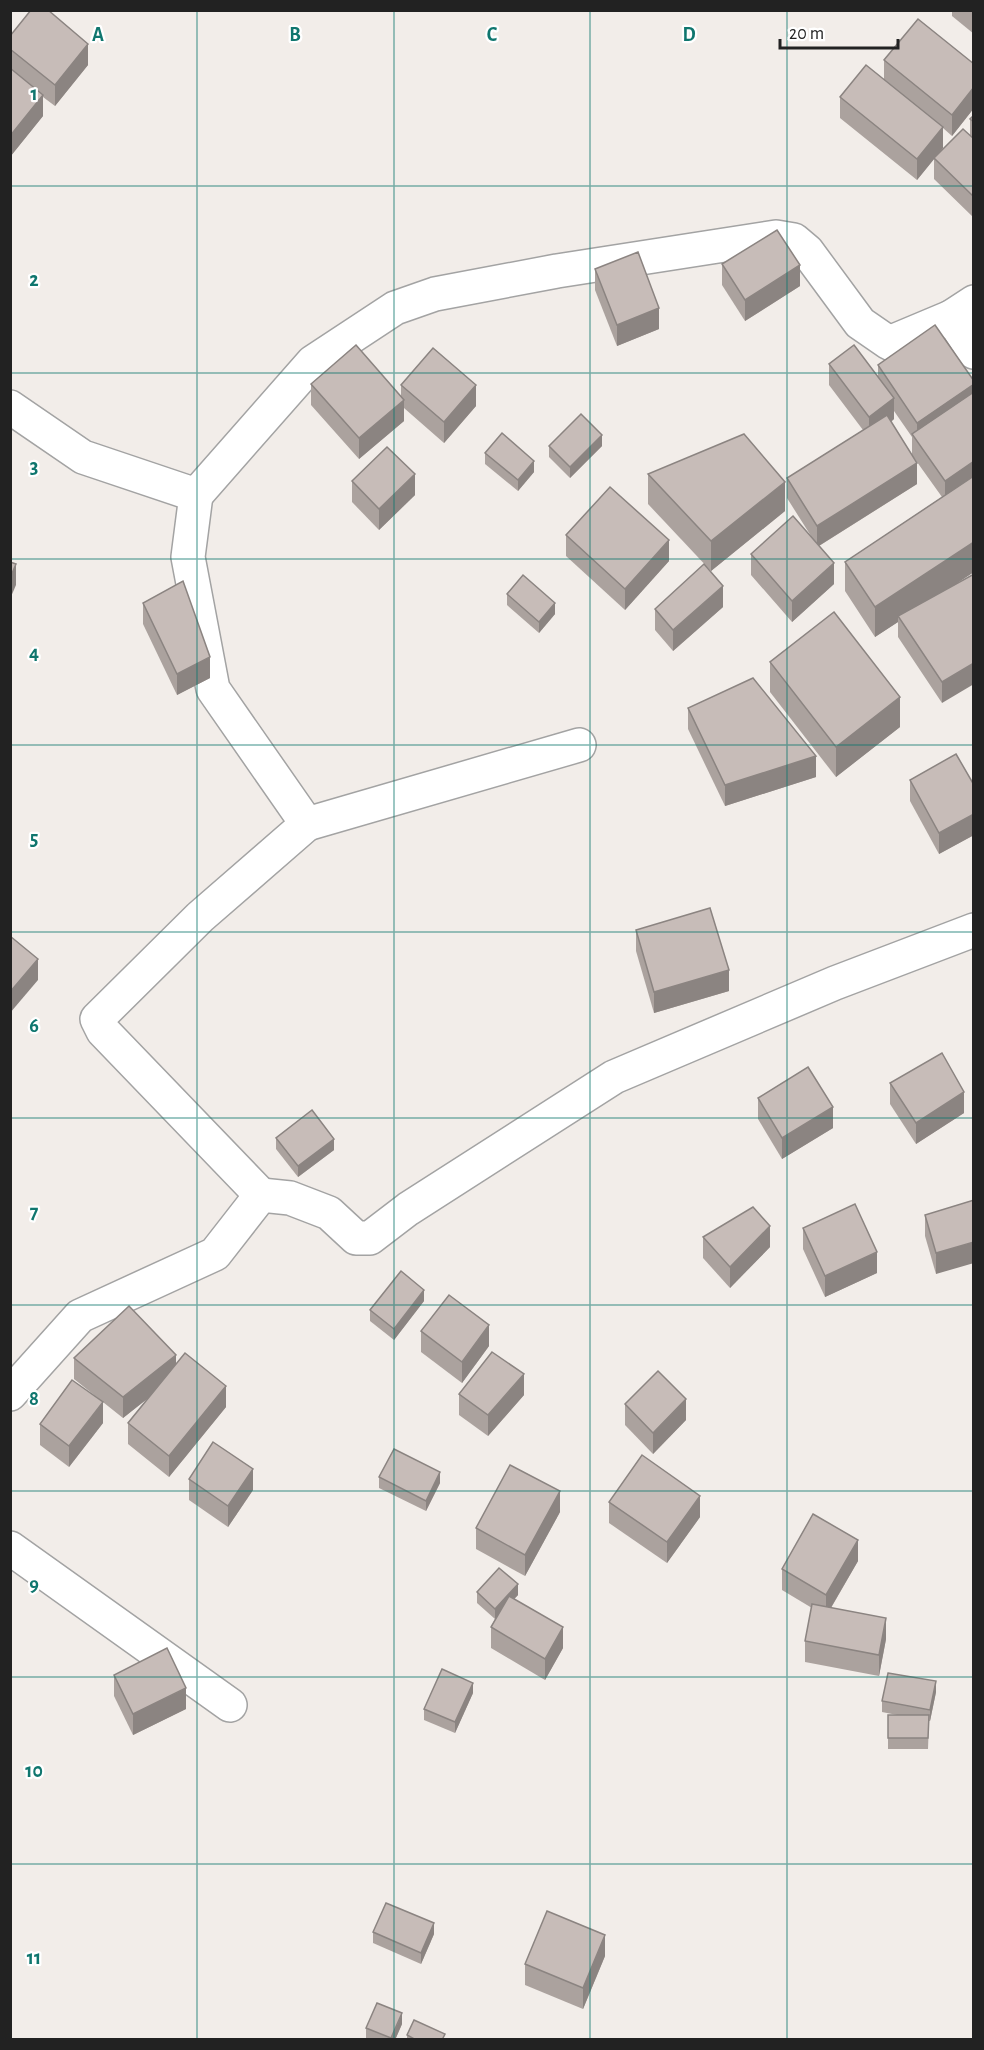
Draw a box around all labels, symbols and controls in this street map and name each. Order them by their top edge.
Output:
scale bar [780,12,898,50]
text: A [92,25,104,45]
text: B [289,25,301,45]
text: C [487,25,498,45]
text: D [682,25,696,45]
text: 20 m [789,25,824,43]
text: 1 [30,84,38,104]
text: 2 [29,270,39,290]
text: 3 [30,457,38,477]
text: 4 [29,643,39,663]
text: 5 [30,829,38,849]
text: 6 [29,1016,39,1036]
text: 7 [30,1202,39,1222]
text: 8 [29,1389,39,1409]
text: 9 [29,1575,39,1595]
text: 10 [25,1761,43,1781]
text: 11 [27,1948,41,1968]

